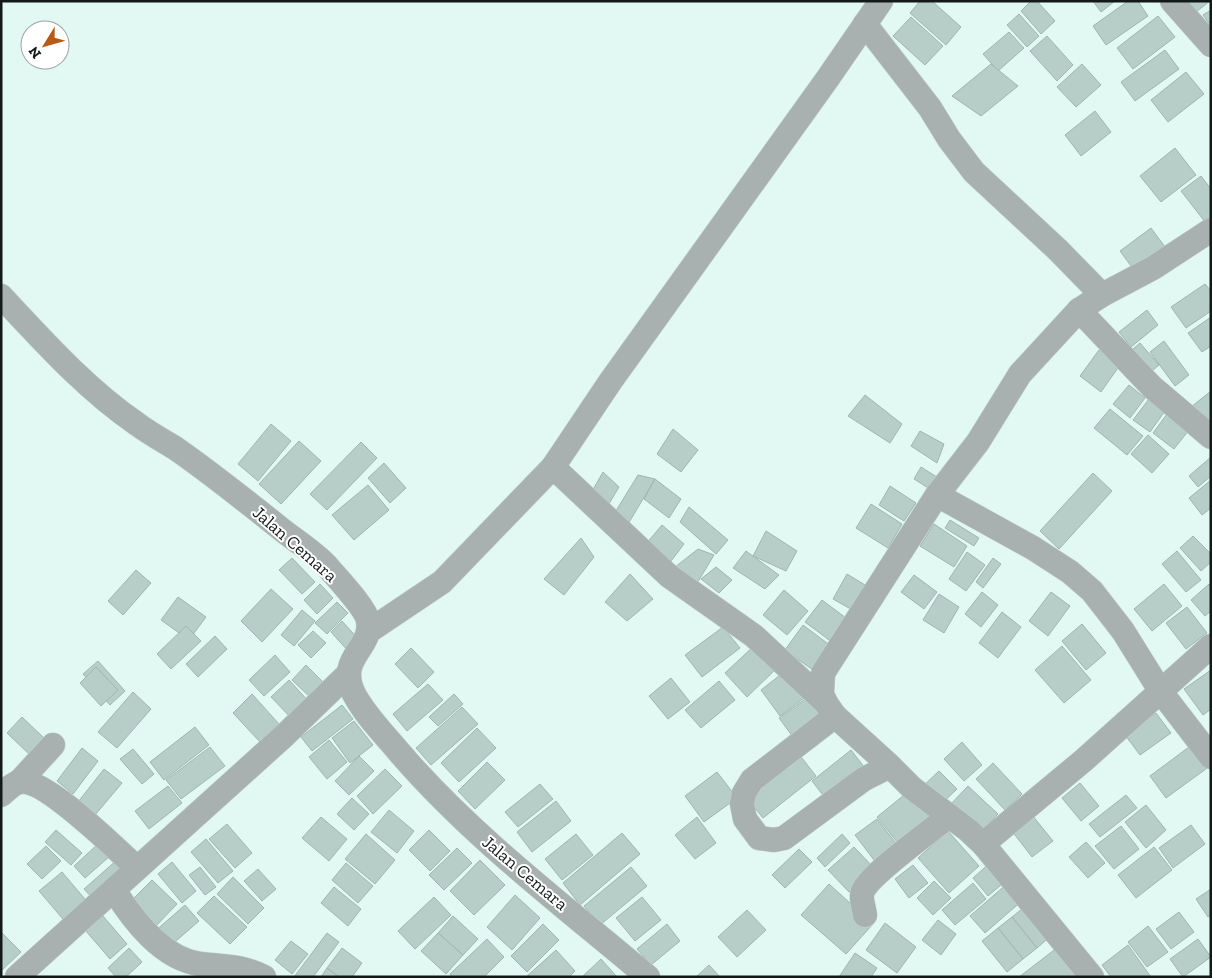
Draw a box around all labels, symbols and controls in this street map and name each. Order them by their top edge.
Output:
north arrow [20,20,70,70]
text: N [25,43,45,62]
street label: Jalan Cemara [248,501,342,587]
street label: Jalan Cemara [478,831,572,915]

